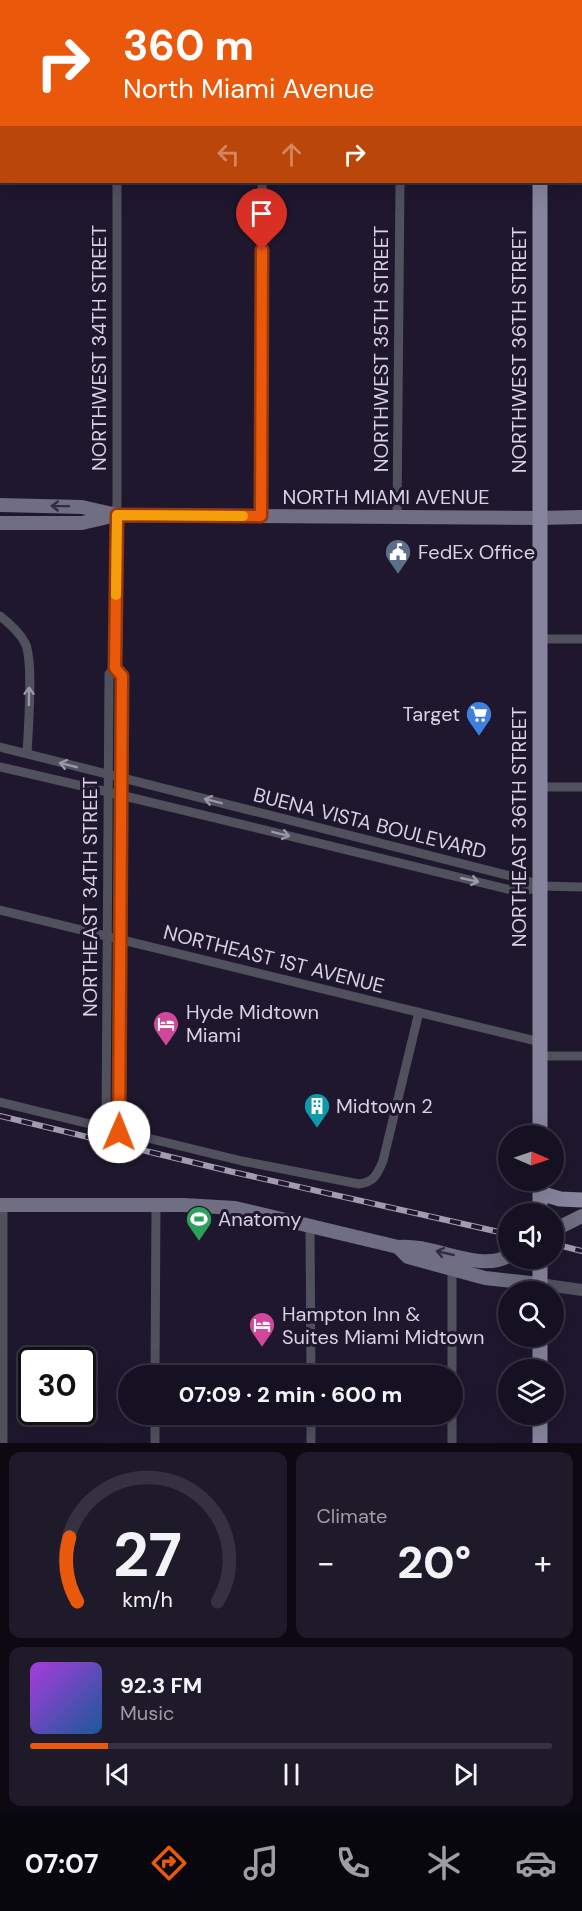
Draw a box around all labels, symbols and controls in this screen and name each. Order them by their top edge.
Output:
text: 360 m [123,18,254,73]
icon: right [24,24,102,102]
text: North Miami Avenue [123,71,374,106]
icon: left [212,138,245,171]
icon: ahead [275,138,308,171]
icon: right [338,138,371,171]
pin [236,188,287,250]
icon: arrive [245,197,278,230]
street label: NORTHWEST 34TH STREET [86,225,112,471]
street label: NORTHWEST 35TH STREET [368,226,394,472]
street label: NORTHWEST 36TH STREET [506,227,532,473]
street label: NORTH MIAMI AVENUE [282,484,490,510]
one-way arrow [50,500,70,512]
public building icon: FedEx Office [383,537,413,575]
place label: FedEx Office [418,539,535,565]
one-way arrow [23,686,34,706]
supermarket icon: Target [464,699,494,737]
place label: Target [403,701,460,727]
street label: NORTHEAST 36TH STREET [506,707,532,947]
one-way arrow [59,758,78,770]
street label: NORTHEAST 34TH STREET [77,777,103,1017]
street label: BUENA VISTA BOULEVARD [251,781,489,865]
one-way arrow [204,795,223,807]
one-way arrow [271,828,290,840]
one-way arrow [460,875,479,886]
street label: NORTHEAST 1ST AVENUE [161,919,387,999]
place label: Hyde Midtown Miami [186,999,319,1048]
hotel icon: Hyde Midtown Miami [151,1009,181,1047]
building icon: Midtown 2 [302,1091,332,1129]
place label: Midtown 2 [336,1093,433,1119]
position arrow [87,1100,151,1164]
north arrow [498,1125,564,1191]
map controls [498,1125,564,1425]
button: sound [498,1203,564,1269]
sports icon: Anatomy [184,1204,214,1242]
place label: Anatomy [218,1206,301,1232]
one-way arrow [436,1247,455,1259]
button: search [498,1281,564,1347]
place label: Hampton Inn & Suites Miami Midtown [282,1301,485,1350]
hotel icon: Hampton Inn & Suites Miami Midtown [247,1310,277,1348]
speed limit sign: 30 [18,1347,96,1425]
button: layers [498,1359,564,1425]
text: 07:09 · 2 min · 600 m [179,1380,402,1409]
text: Climate [317,1503,387,1529]
text: 27 [113,1514,182,1595]
text: 20° [397,1533,471,1592]
text: − [317,1541,335,1584]
text: + [534,1541,552,1584]
text: km/h [122,1586,173,1614]
text: 92.3 FM [120,1671,202,1700]
text: Music [120,1700,175,1726]
icon: previous [101,1758,134,1791]
icon: pause [275,1758,308,1791]
icon: next [449,1758,482,1791]
icon: directions [148,1842,190,1884]
icon: music [240,1842,282,1884]
icon: phone [332,1842,374,1884]
icon: climate [423,1842,465,1884]
icon: car [515,1842,557,1884]
text: 07:07 [25,1846,98,1881]

